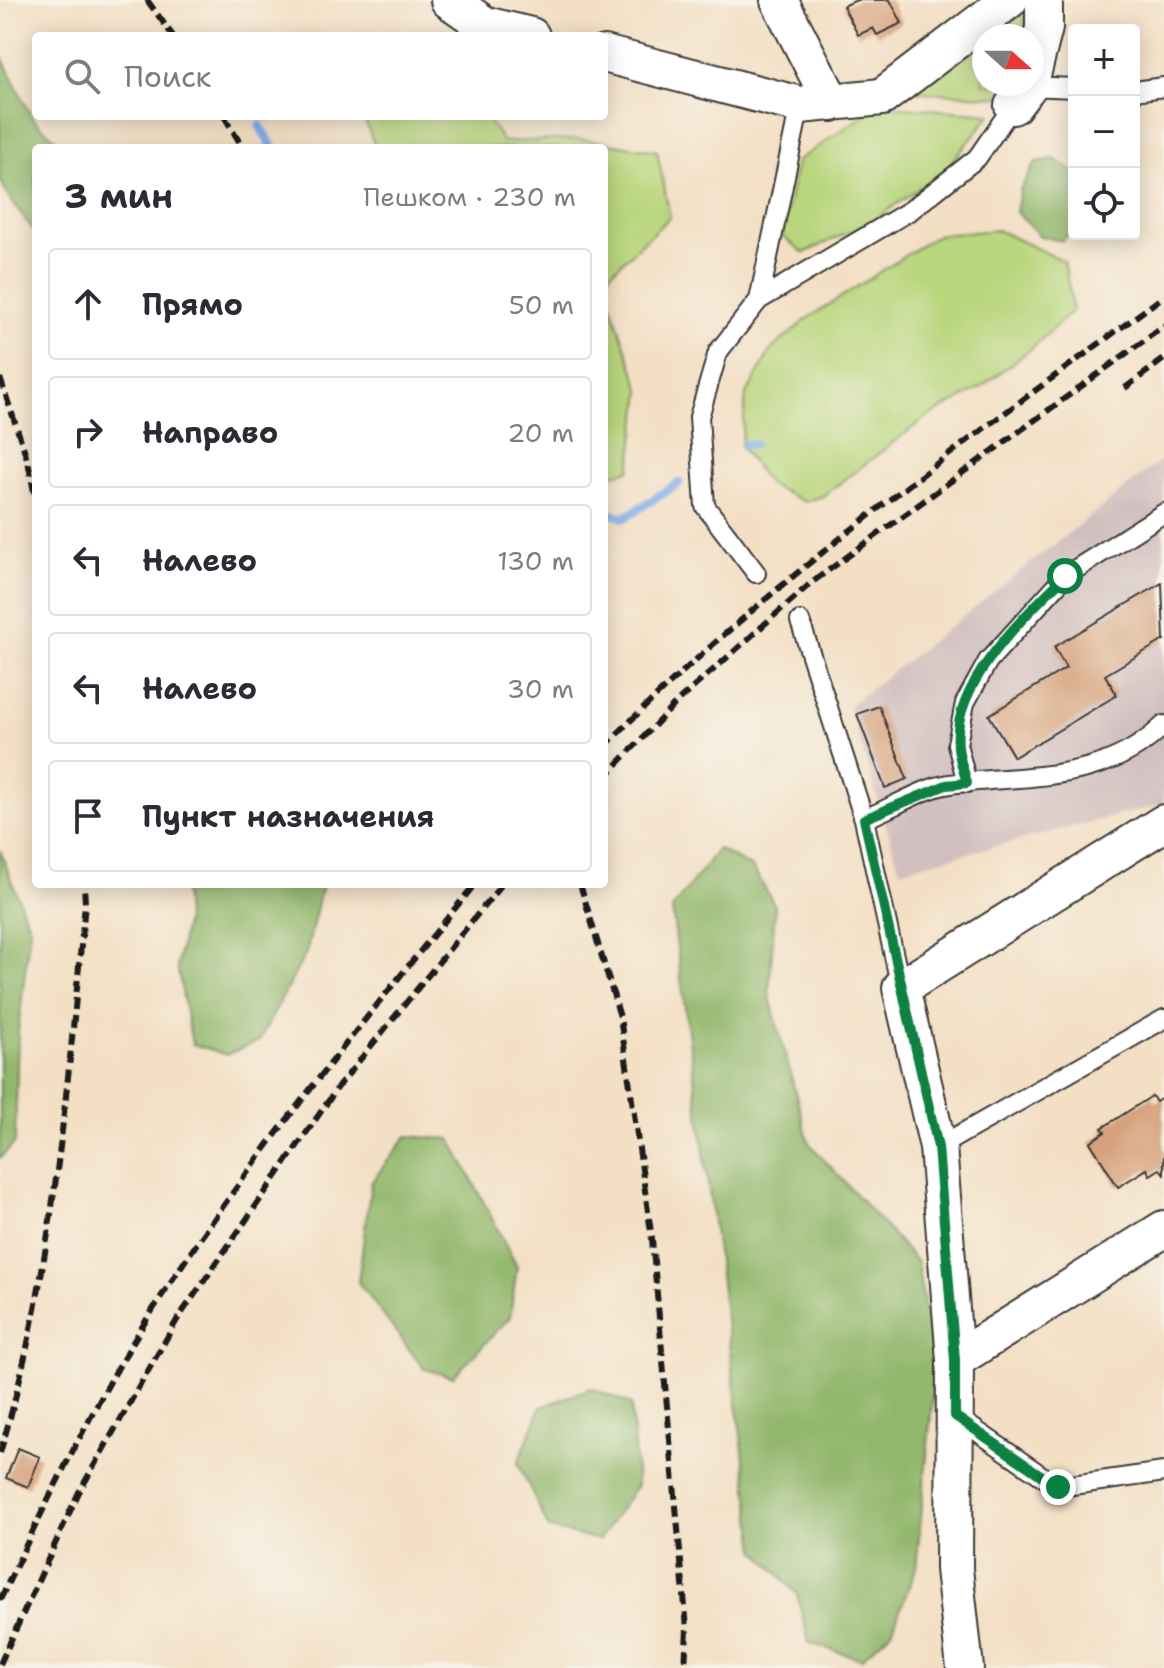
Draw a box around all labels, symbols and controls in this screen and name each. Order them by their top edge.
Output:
north arrow [972,24,1044,96]
map controls [1068,24,1140,240]
button: + [1068,24,1140,96]
search box [32,32,608,120]
icon: search [60,54,104,98]
text: Поиск [124,56,212,97]
button: − [1068,96,1140,168]
button: locate [1068,168,1140,240]
text: 3 мин [64,173,173,219]
text: Пешком · 230 m [363,179,576,214]
icon: ahead [66,282,110,326]
text: Прямо [142,284,243,325]
text: 50 m [509,287,574,322]
icon: right [66,410,110,454]
text: Направо [142,412,278,453]
text: 20 m [507,415,574,450]
icon: left [66,538,110,582]
text: Налево [142,540,257,581]
text: 130 m [497,543,574,578]
route start [1047,558,1083,594]
icon: left [66,666,110,710]
text: Налево [142,668,257,709]
text: 30 m [507,671,574,706]
icon: arrive [66,794,110,838]
text: Пункт назначения [142,796,434,837]
route end [1040,1469,1076,1505]

